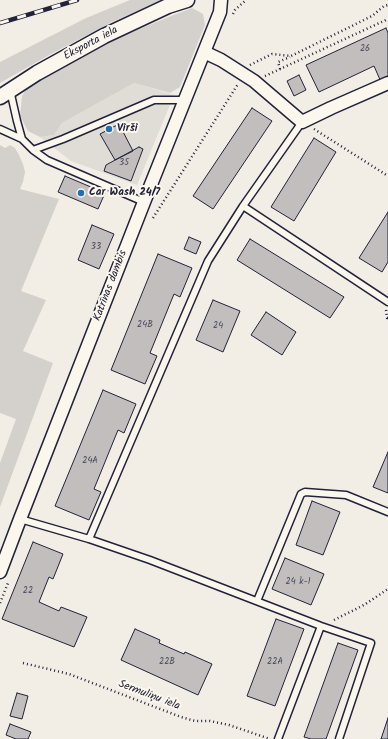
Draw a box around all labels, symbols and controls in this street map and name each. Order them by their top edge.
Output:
street label: Eksporta iela [62,24,120,64]
house number: 26 [360,44,370,54]
place label: Virši [117,122,138,136]
marker: Virši [104,124,114,134]
house number: 35 [119,158,129,168]
place label: Car Wash 24/7 [89,186,160,200]
marker: Car Wash 24/7 [76,188,86,198]
house number: 33 [91,242,101,252]
street label: Katrīnas dambis [91,249,131,323]
house number: 24B [137,320,153,330]
house number: 24 [213,321,223,331]
house number: 24A [82,456,98,466]
house number: 24 k-1 [286,577,310,587]
house number: 22 [23,586,33,596]
house number: 22B [159,657,175,667]
house number: 22A [267,657,283,667]
street label: Sermuliņu iela [116,678,182,714]

